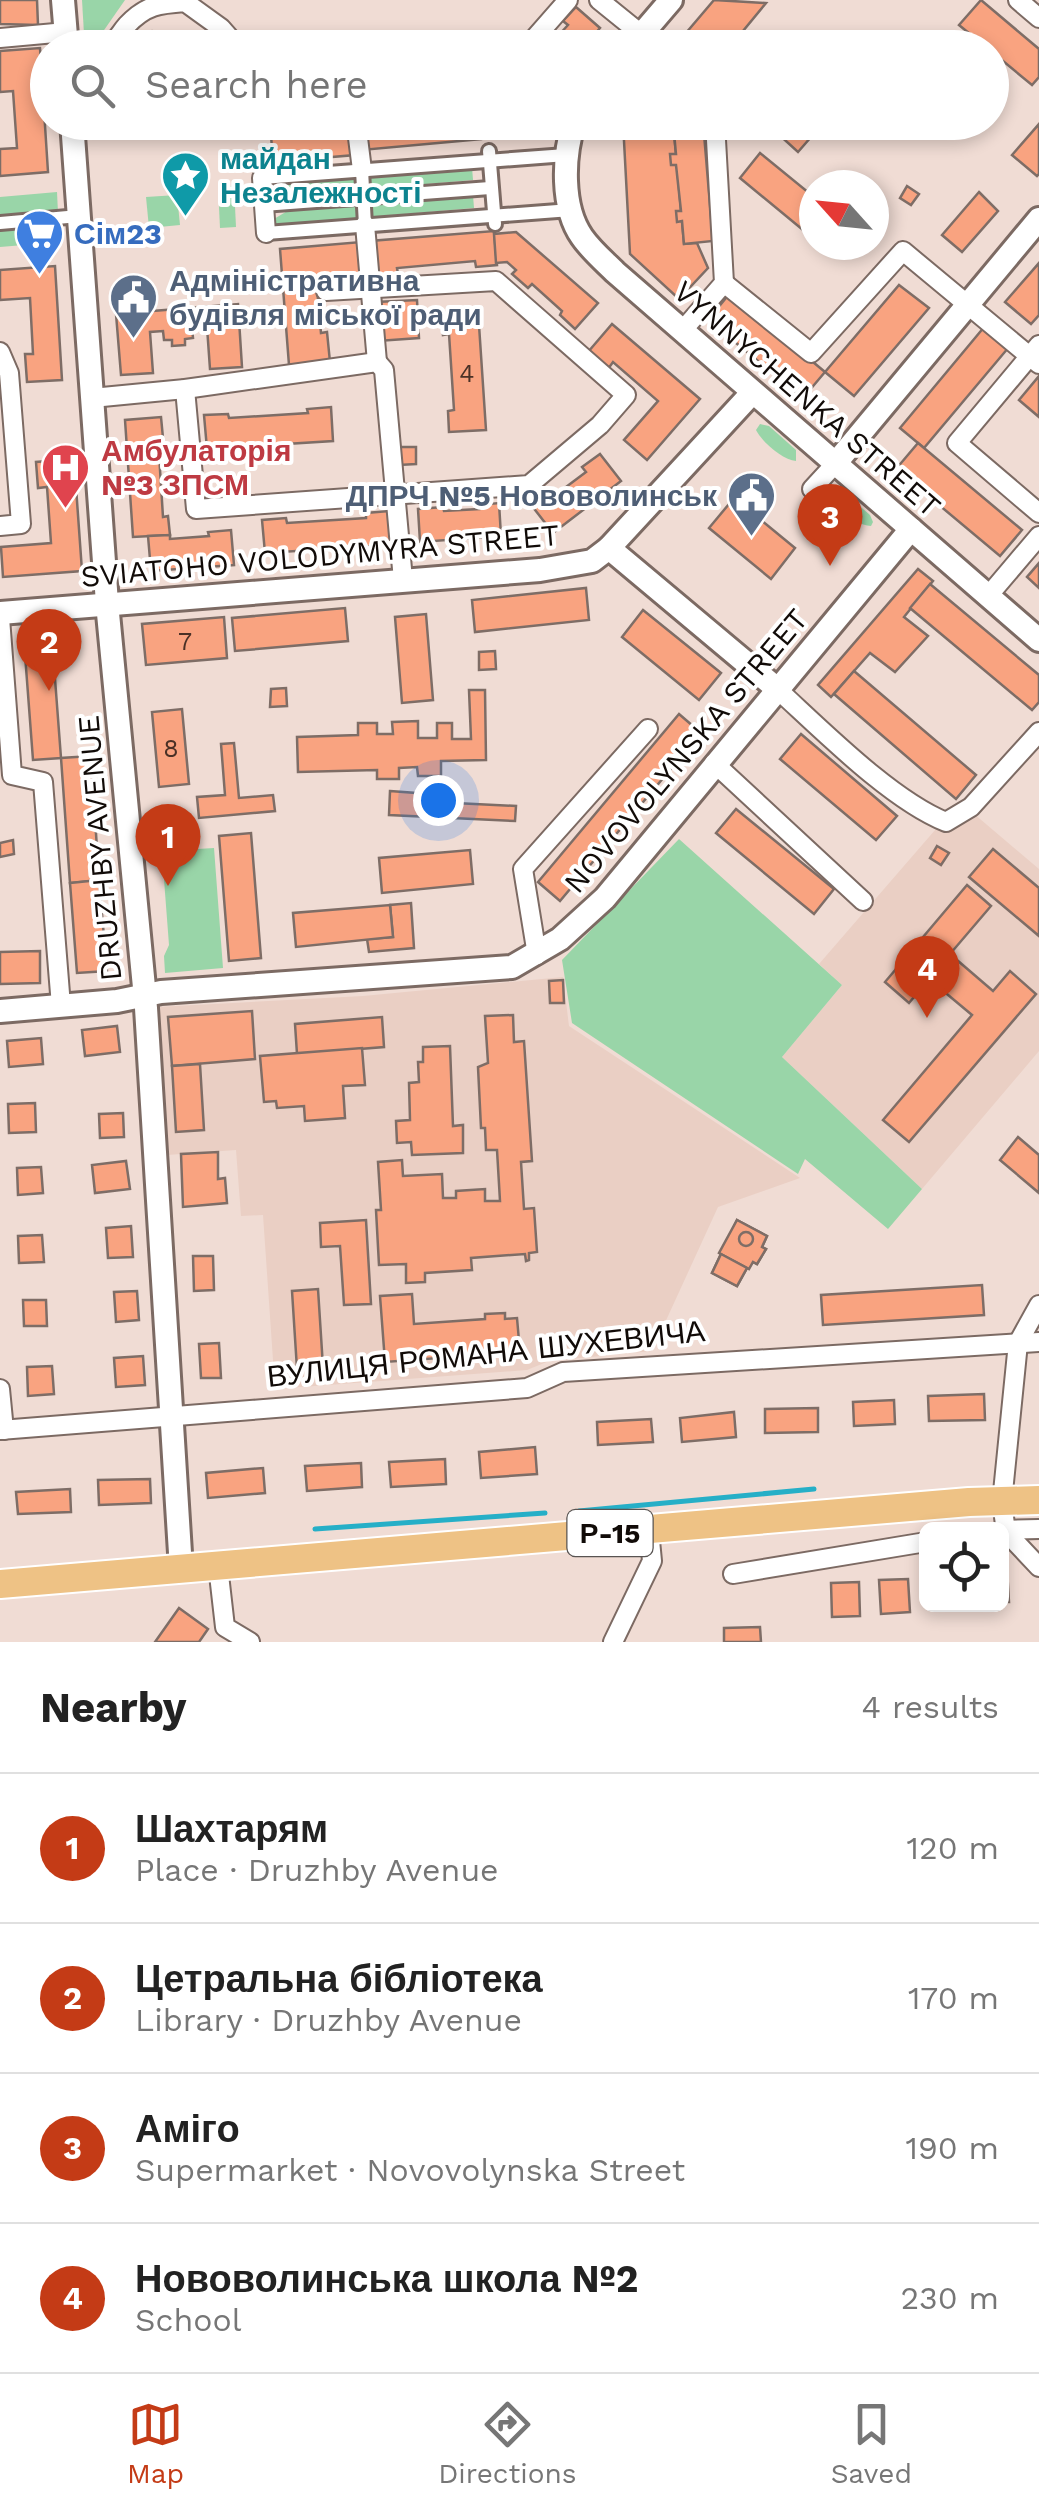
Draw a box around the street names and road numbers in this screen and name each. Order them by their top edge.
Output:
street label: VYNNYCHENKA STREET [667,273,948,524]
street label: SVIATOHO VOLODYMYRA STREET [79,517,561,594]
street label: NOVOVOLYNSKA STREET [557,602,815,900]
street label: DRUZHBY AVENUE [70,714,129,982]
street label: ВУЛИЦЯ РОМАНА ШУХЕВИЧА [265,1313,707,1394]
road number: Р-15 [568,1510,652,1556]

